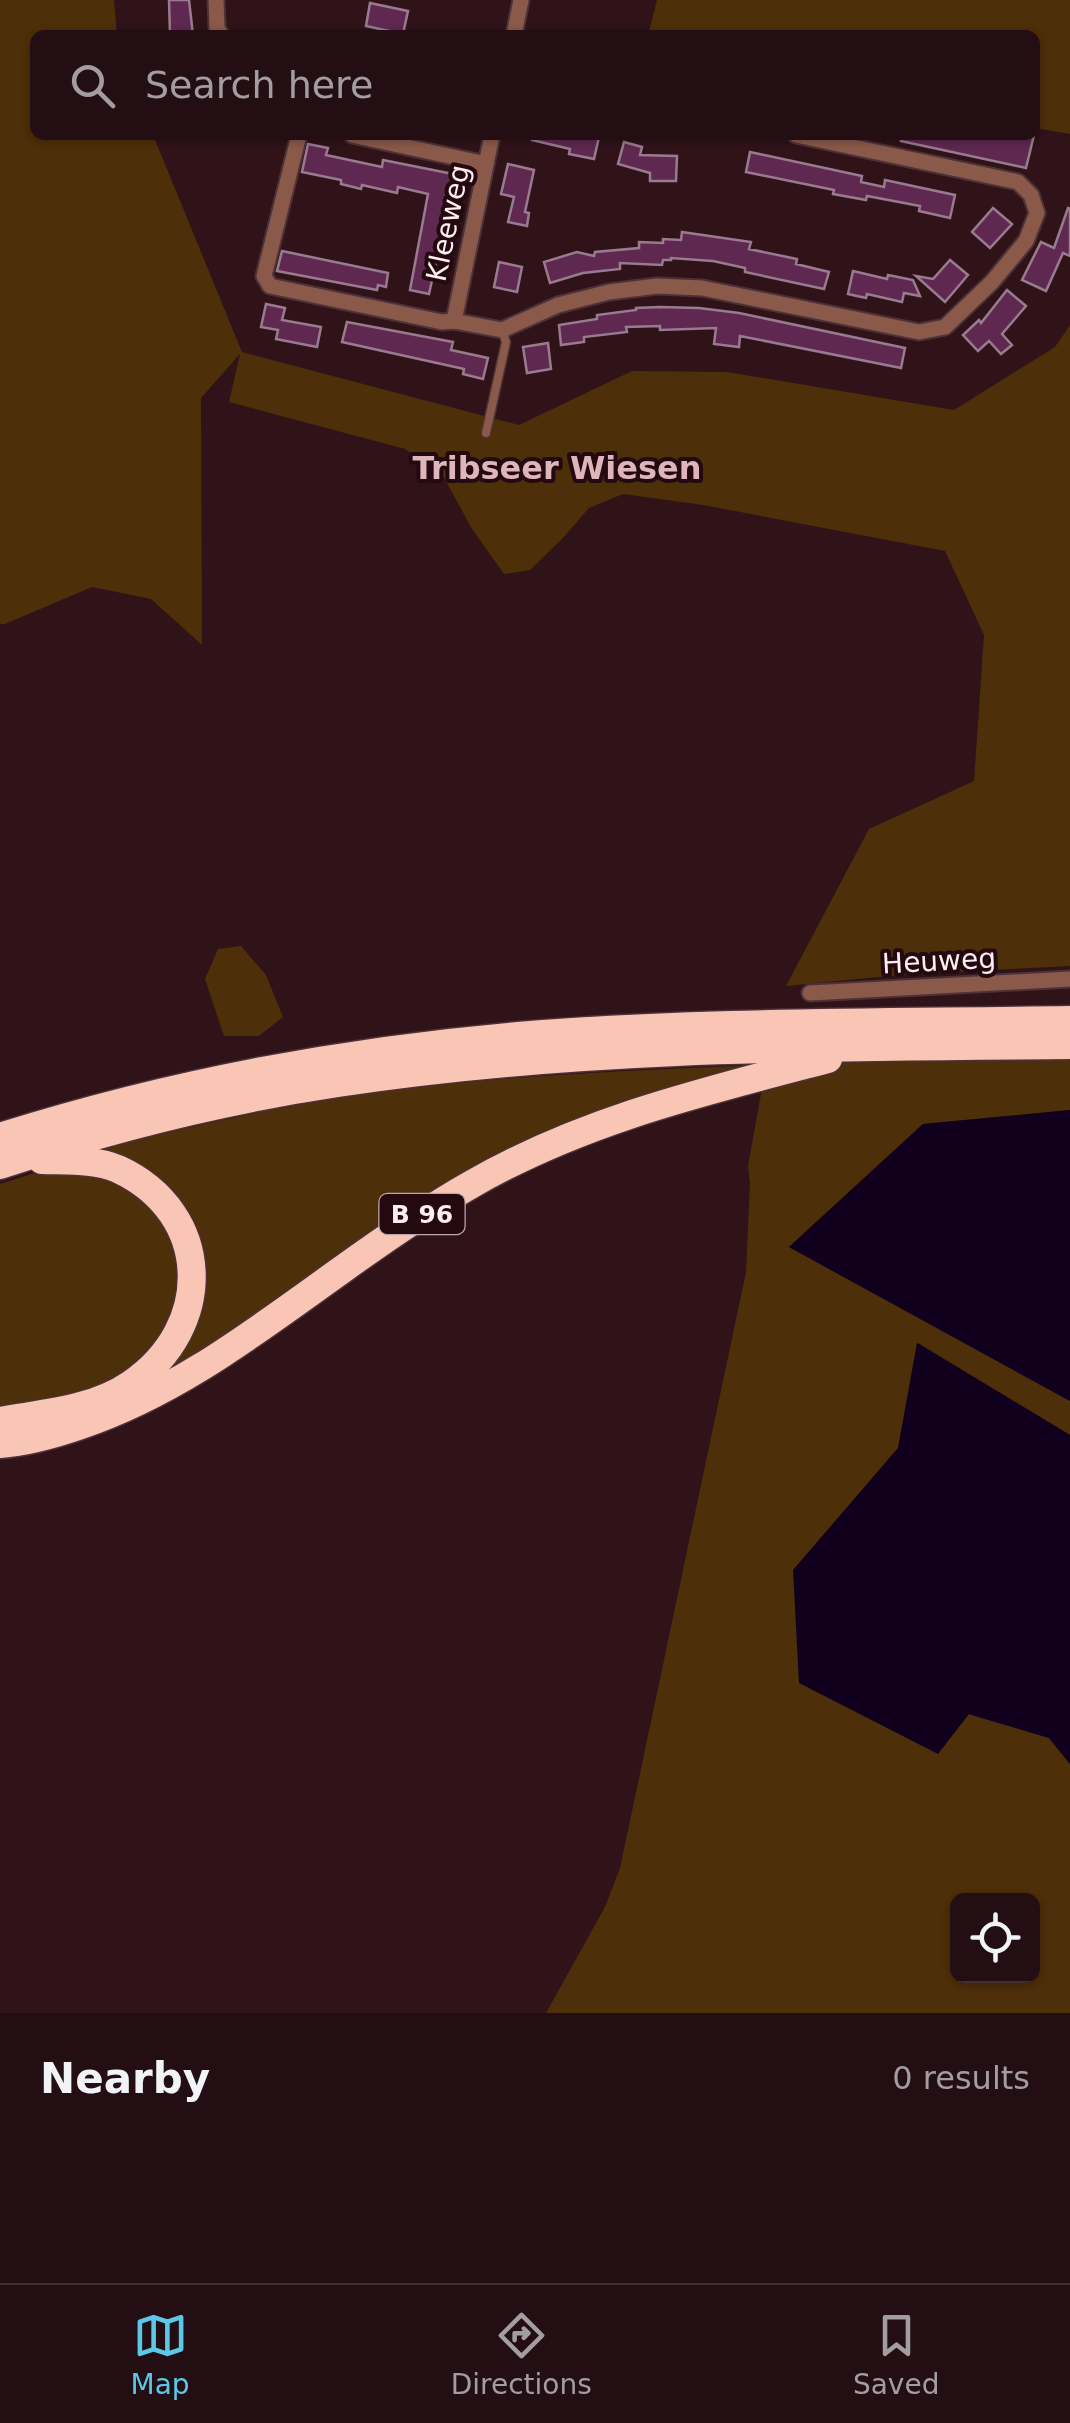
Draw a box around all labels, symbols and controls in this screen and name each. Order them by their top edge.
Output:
search box [30,30,1040,140]
icon: search [65,58,120,113]
text: Search here [145,63,373,107]
street label: Kleeweg [420,162,476,284]
district label: Tribseer Wiesen [413,449,701,487]
street label: Heuweg [881,942,997,980]
road number: B 96 [380,1194,464,1234]
map controls [950,1893,1040,1983]
button: locate [950,1893,1040,1983]
text: Nearby [40,2054,210,2103]
text: 0 results [892,2059,1030,2097]
tab: Map [131,2308,190,2401]
tab: Directions [451,2308,592,2401]
tab: Saved [853,2308,939,2401]

